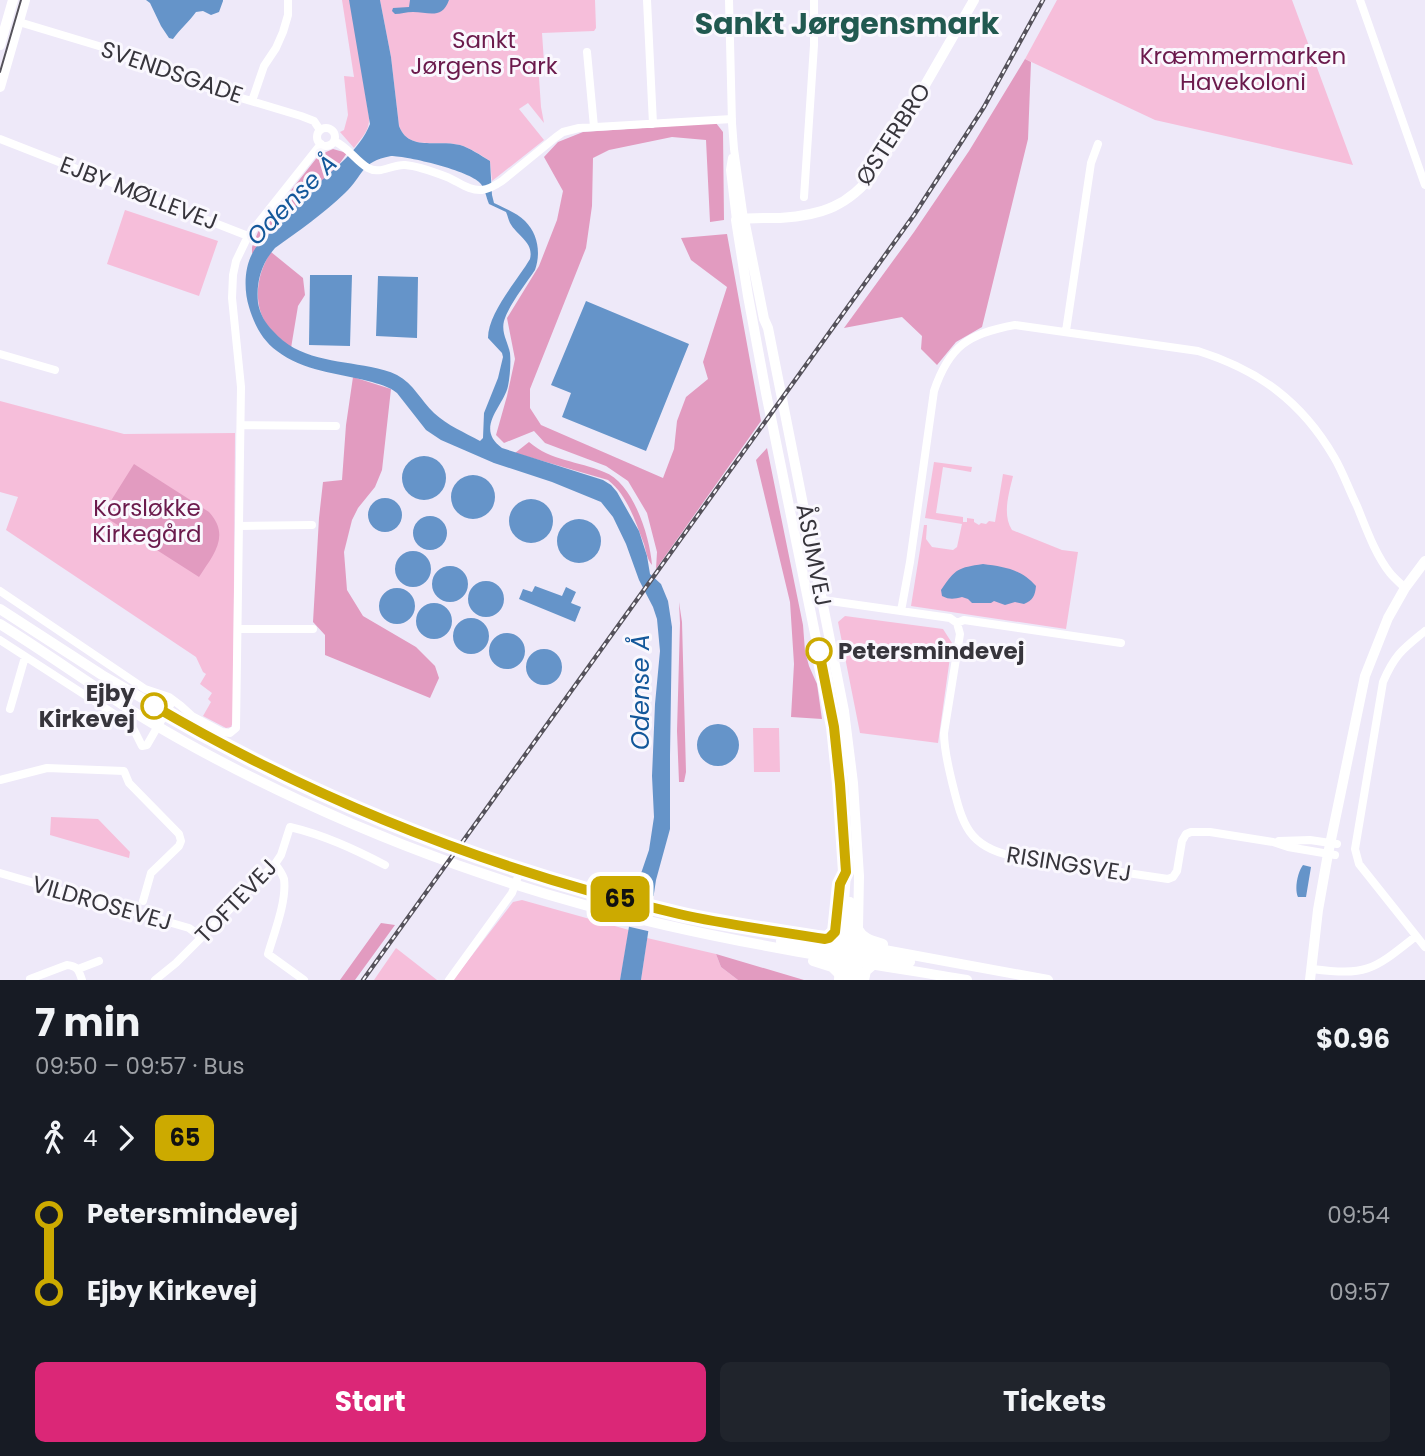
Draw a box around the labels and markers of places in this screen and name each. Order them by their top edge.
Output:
place label: Petersmindevej [838,635,1024,667]
marker: Petersmindevej [806,638,832,664]
place label: Ejby Kirkevej [39,677,135,735]
marker: Ejby Kirkevej [141,693,167,719]

